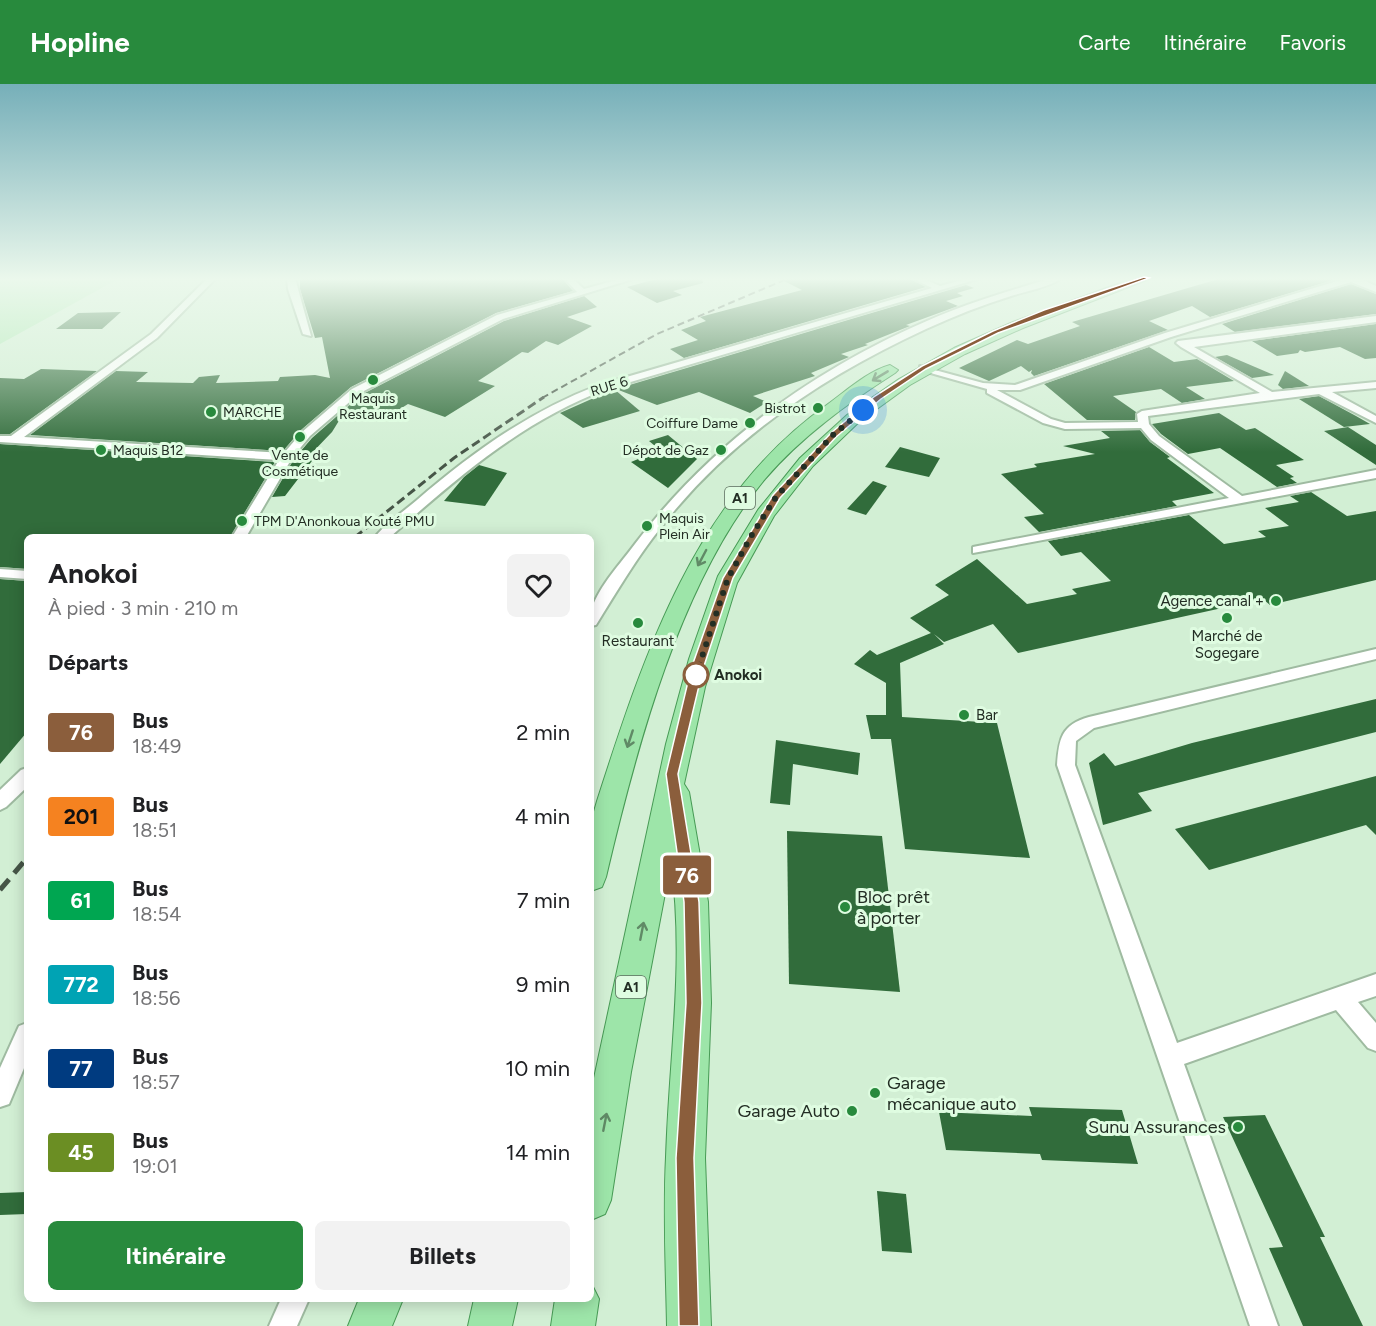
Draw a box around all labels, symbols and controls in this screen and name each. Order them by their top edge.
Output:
text: Hopline [30,25,130,59]
text: Carte [1078,30,1131,55]
text: Itinéraire [1164,30,1247,55]
text: Favoris [1280,30,1346,55]
one-way arrow [872,371,889,383]
marker: Maquis Restaurant [366,373,380,387]
street label: RUE 6 [588,373,630,400]
place label: Maquis Restaurant [339,390,407,423]
your location [848,395,878,425]
place label: Bistrot [764,400,806,417]
marker: Bistrot [811,401,825,415]
place label: MARCHE [223,404,282,421]
marker: MARCHE [204,405,218,419]
place label: Coiffure Dame [646,415,738,432]
marker: Coiffure Dame [743,416,757,430]
marker: Vente de Cosmétique [293,430,307,444]
place label: Maquis B12 [113,442,183,459]
place label: Dépot de Gaz [623,442,709,459]
marker: Maquis B12 [94,443,108,457]
marker: Dépot de Gaz [714,443,728,457]
place label: Vente de Cosmétique [262,447,339,480]
road number: A1 [725,487,755,509]
place label: Maquis Plein Air [659,510,710,543]
place label: TPM D'Anonkoua Kouté PMU [254,513,435,530]
marker: TPM D'Anonkoua Kouté PMU [235,514,249,528]
marker: Maquis Plein Air [640,519,654,533]
one-way arrow [696,549,707,567]
button: heart [507,554,570,617]
text: Anokoi [48,556,138,590]
place label: Agence canal + [1160,592,1264,610]
marker: Agence canal + [1269,594,1283,608]
text: À pied · 3 min · 210 m [48,596,238,620]
marker: Marché de Sogegare [1220,611,1234,625]
marker: Restaurant [631,616,645,630]
place label: Marché de Sogegare [1192,627,1262,662]
place label: Restaurant [602,632,675,650]
text: Départs [48,649,128,676]
marker: Anokoi [683,662,709,688]
place label: Anokoi [714,666,762,684]
place label: Bar [976,706,998,724]
text: Bus [132,707,168,734]
marker: Bar [957,708,971,722]
text: 2 min [516,719,570,746]
text: 76 [69,720,93,745]
one-way arrow [624,729,635,748]
text: 18:49 [132,734,181,758]
text: Bus [132,791,168,818]
text: 4 min [515,803,570,830]
text: 201 [64,804,98,829]
text: 18:51 [132,818,177,842]
line badge: 76 [660,856,714,894]
text: 76 [675,863,699,888]
text: Bus [132,875,168,902]
place label: Bloc prêt à porter [857,886,930,929]
text: 7 min [517,887,570,914]
text: 61 [70,888,92,913]
marker: Bloc prêt à porter [838,900,852,914]
text: 18:54 [132,902,182,926]
one-way arrow [637,921,648,941]
text: Bus [132,959,168,986]
text: 9 min [516,971,570,998]
text: 772 [63,972,99,997]
road number: A1 [616,976,646,998]
text: 18:56 [132,986,180,1010]
text: Bus [132,1043,168,1070]
text: 10 min [505,1055,570,1082]
text: 77 [69,1056,93,1081]
text: 18:57 [132,1070,180,1094]
place label: Garage mécanique auto [887,1072,1016,1115]
marker: Garage mécanique auto [868,1086,882,1100]
place label: Garage Auto [738,1100,840,1122]
marker: Garage Auto [845,1104,859,1118]
one-way arrow [600,1113,611,1132]
place label: Sunu Assurances [1088,1116,1226,1138]
marker: Sunu Assurances [1231,1120,1245,1134]
text: Bus [132,1127,168,1154]
text: 14 min [506,1139,570,1166]
text: 45 [68,1140,94,1165]
text: 19:01 [132,1154,178,1178]
button: Itinéraire [48,1221,303,1290]
button: Billets [315,1221,570,1290]

